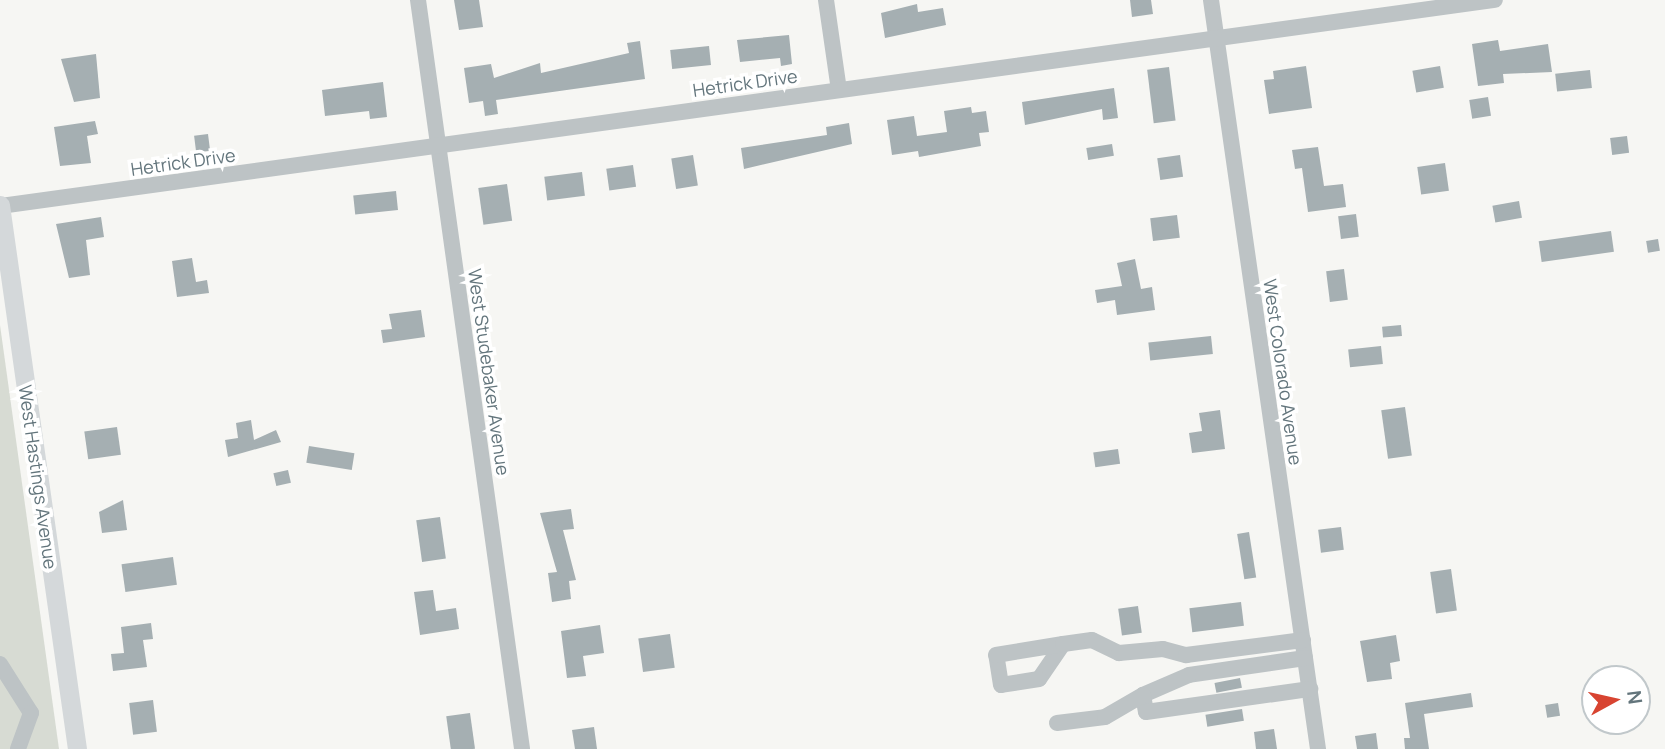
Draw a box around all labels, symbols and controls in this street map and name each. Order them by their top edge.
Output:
street label: Hetrick Drive [691,65,799,101]
street label: Hetrick Drive [129,144,237,180]
street label: West Studebaker Avenue [464,267,514,477]
street label: West Colorado Avenue [1259,278,1307,466]
street label: West Hastings Avenue [14,384,62,570]
north arrow [1581,665,1651,735]
text: N [1621,689,1649,706]

